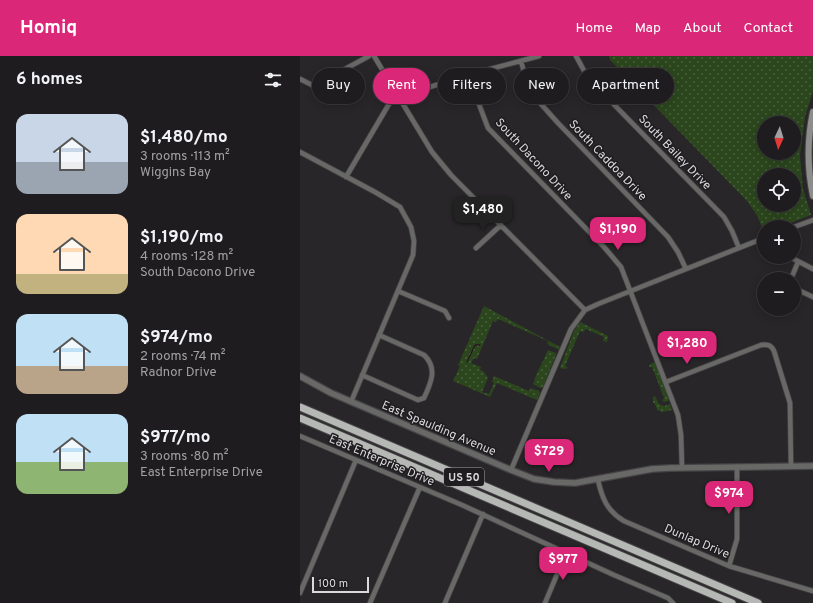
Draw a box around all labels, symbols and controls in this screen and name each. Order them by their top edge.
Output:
text: Homiq [20,16,77,40]
text: Home [576,20,613,37]
text: Map [635,20,661,37]
text: About [683,20,722,37]
text: Contact [744,20,793,37]
chip: Buy [312,68,365,104]
chip: Rent [373,68,430,104]
chip: Filters [438,68,506,104]
chip: New [514,68,569,104]
chip: Apartment [577,68,674,104]
text: 6 homes [16,69,83,91]
icon: filters [262,69,284,91]
street label: South Bailey Drive [634,112,714,194]
street label: South Dacono Drive [491,115,575,204]
north arrow [757,116,801,160]
map controls [757,116,801,316]
street label: South Caddoa Drive [565,117,650,205]
text: $1,480/mo [140,127,228,149]
icon: home [48,130,96,178]
text: 3 rooms · 113 m² [140,149,230,165]
text: Wiggins Bay [140,165,211,181]
button: locate [757,168,801,212]
pin: $1,480 [450,197,516,231]
text: $1,480 [462,202,504,218]
pin: $1,190 [585,217,651,251]
button: + [757,220,801,264]
text: $1,190 [599,222,637,238]
text: $1,190/mo [140,227,223,249]
icon: home [48,230,96,278]
text: 4 rooms · 128 m² [140,249,233,265]
text: South Dacono Drive [140,265,255,281]
button: − [757,272,801,316]
text: $974/mo [140,327,213,349]
icon: home [48,330,96,378]
pin: $1,280 [654,331,720,365]
text: $1,280 [667,336,707,352]
text: 2 rooms · 74 m² [140,349,225,365]
text: Radnor Drive [140,365,216,381]
street label: East Spaulding Avenue [379,398,498,460]
text: $977/mo [140,427,210,449]
icon: home [48,430,96,478]
street label: East Enterprise Drive [326,431,437,490]
pin: $729 [525,439,573,473]
text: $729 [534,444,564,460]
text: 3 rooms · 80 m² [140,449,228,465]
text: East Enterprise Drive [140,465,263,481]
road number: US 50 [444,468,484,486]
pin: $974 [705,481,753,515]
text: $974 [714,486,744,502]
street label: Dunlap Drive [662,521,732,563]
pin: $977 [539,547,587,581]
text: $977 [548,552,578,568]
scale bar [312,575,369,594]
text: 100 m [318,577,348,591]

